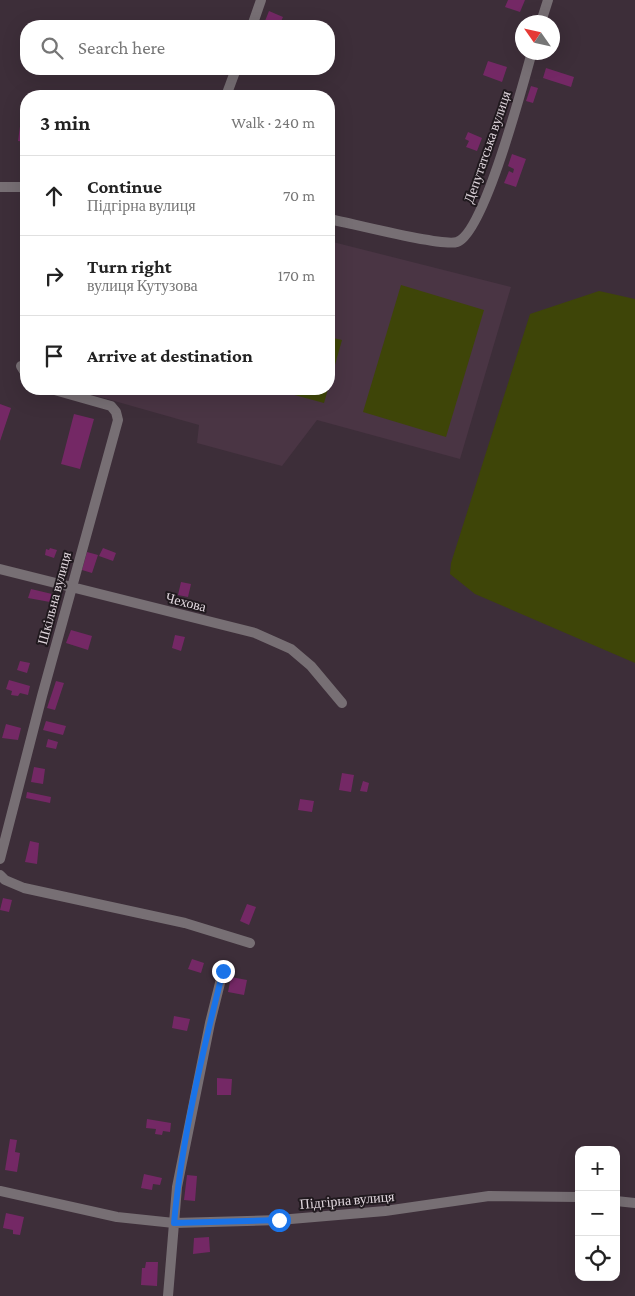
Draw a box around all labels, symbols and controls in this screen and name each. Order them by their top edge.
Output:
north arrow [515,15,560,60]
search box [20,20,335,75]
icon: search [38,34,66,62]
text: Search here [78,37,165,58]
street label: Депутатська вулиця [460,88,514,205]
text: 3 min [40,111,90,135]
text: Walk · 240 m [231,114,315,131]
text: Continue [87,176,162,197]
icon: ahead [40,182,68,210]
text: 70 m [283,187,315,204]
text: Підгірна вулиця [87,197,196,214]
text: Turn right [87,256,172,277]
icon: right [40,262,68,290]
text: 170 m [278,267,315,284]
text: вулиця Кутузова [87,277,198,294]
icon: arrive [40,342,68,370]
text: Arrive at destination [87,345,253,366]
street label: Шкільна вулиця [34,549,74,646]
street label: Чехова [164,589,209,615]
route end [212,960,235,983]
map controls [575,1146,620,1281]
button: + [575,1146,620,1191]
street label: Підгірна вулиця [299,1188,396,1212]
button: − [575,1191,620,1236]
route start [268,1209,291,1232]
button: locate [575,1236,620,1281]

